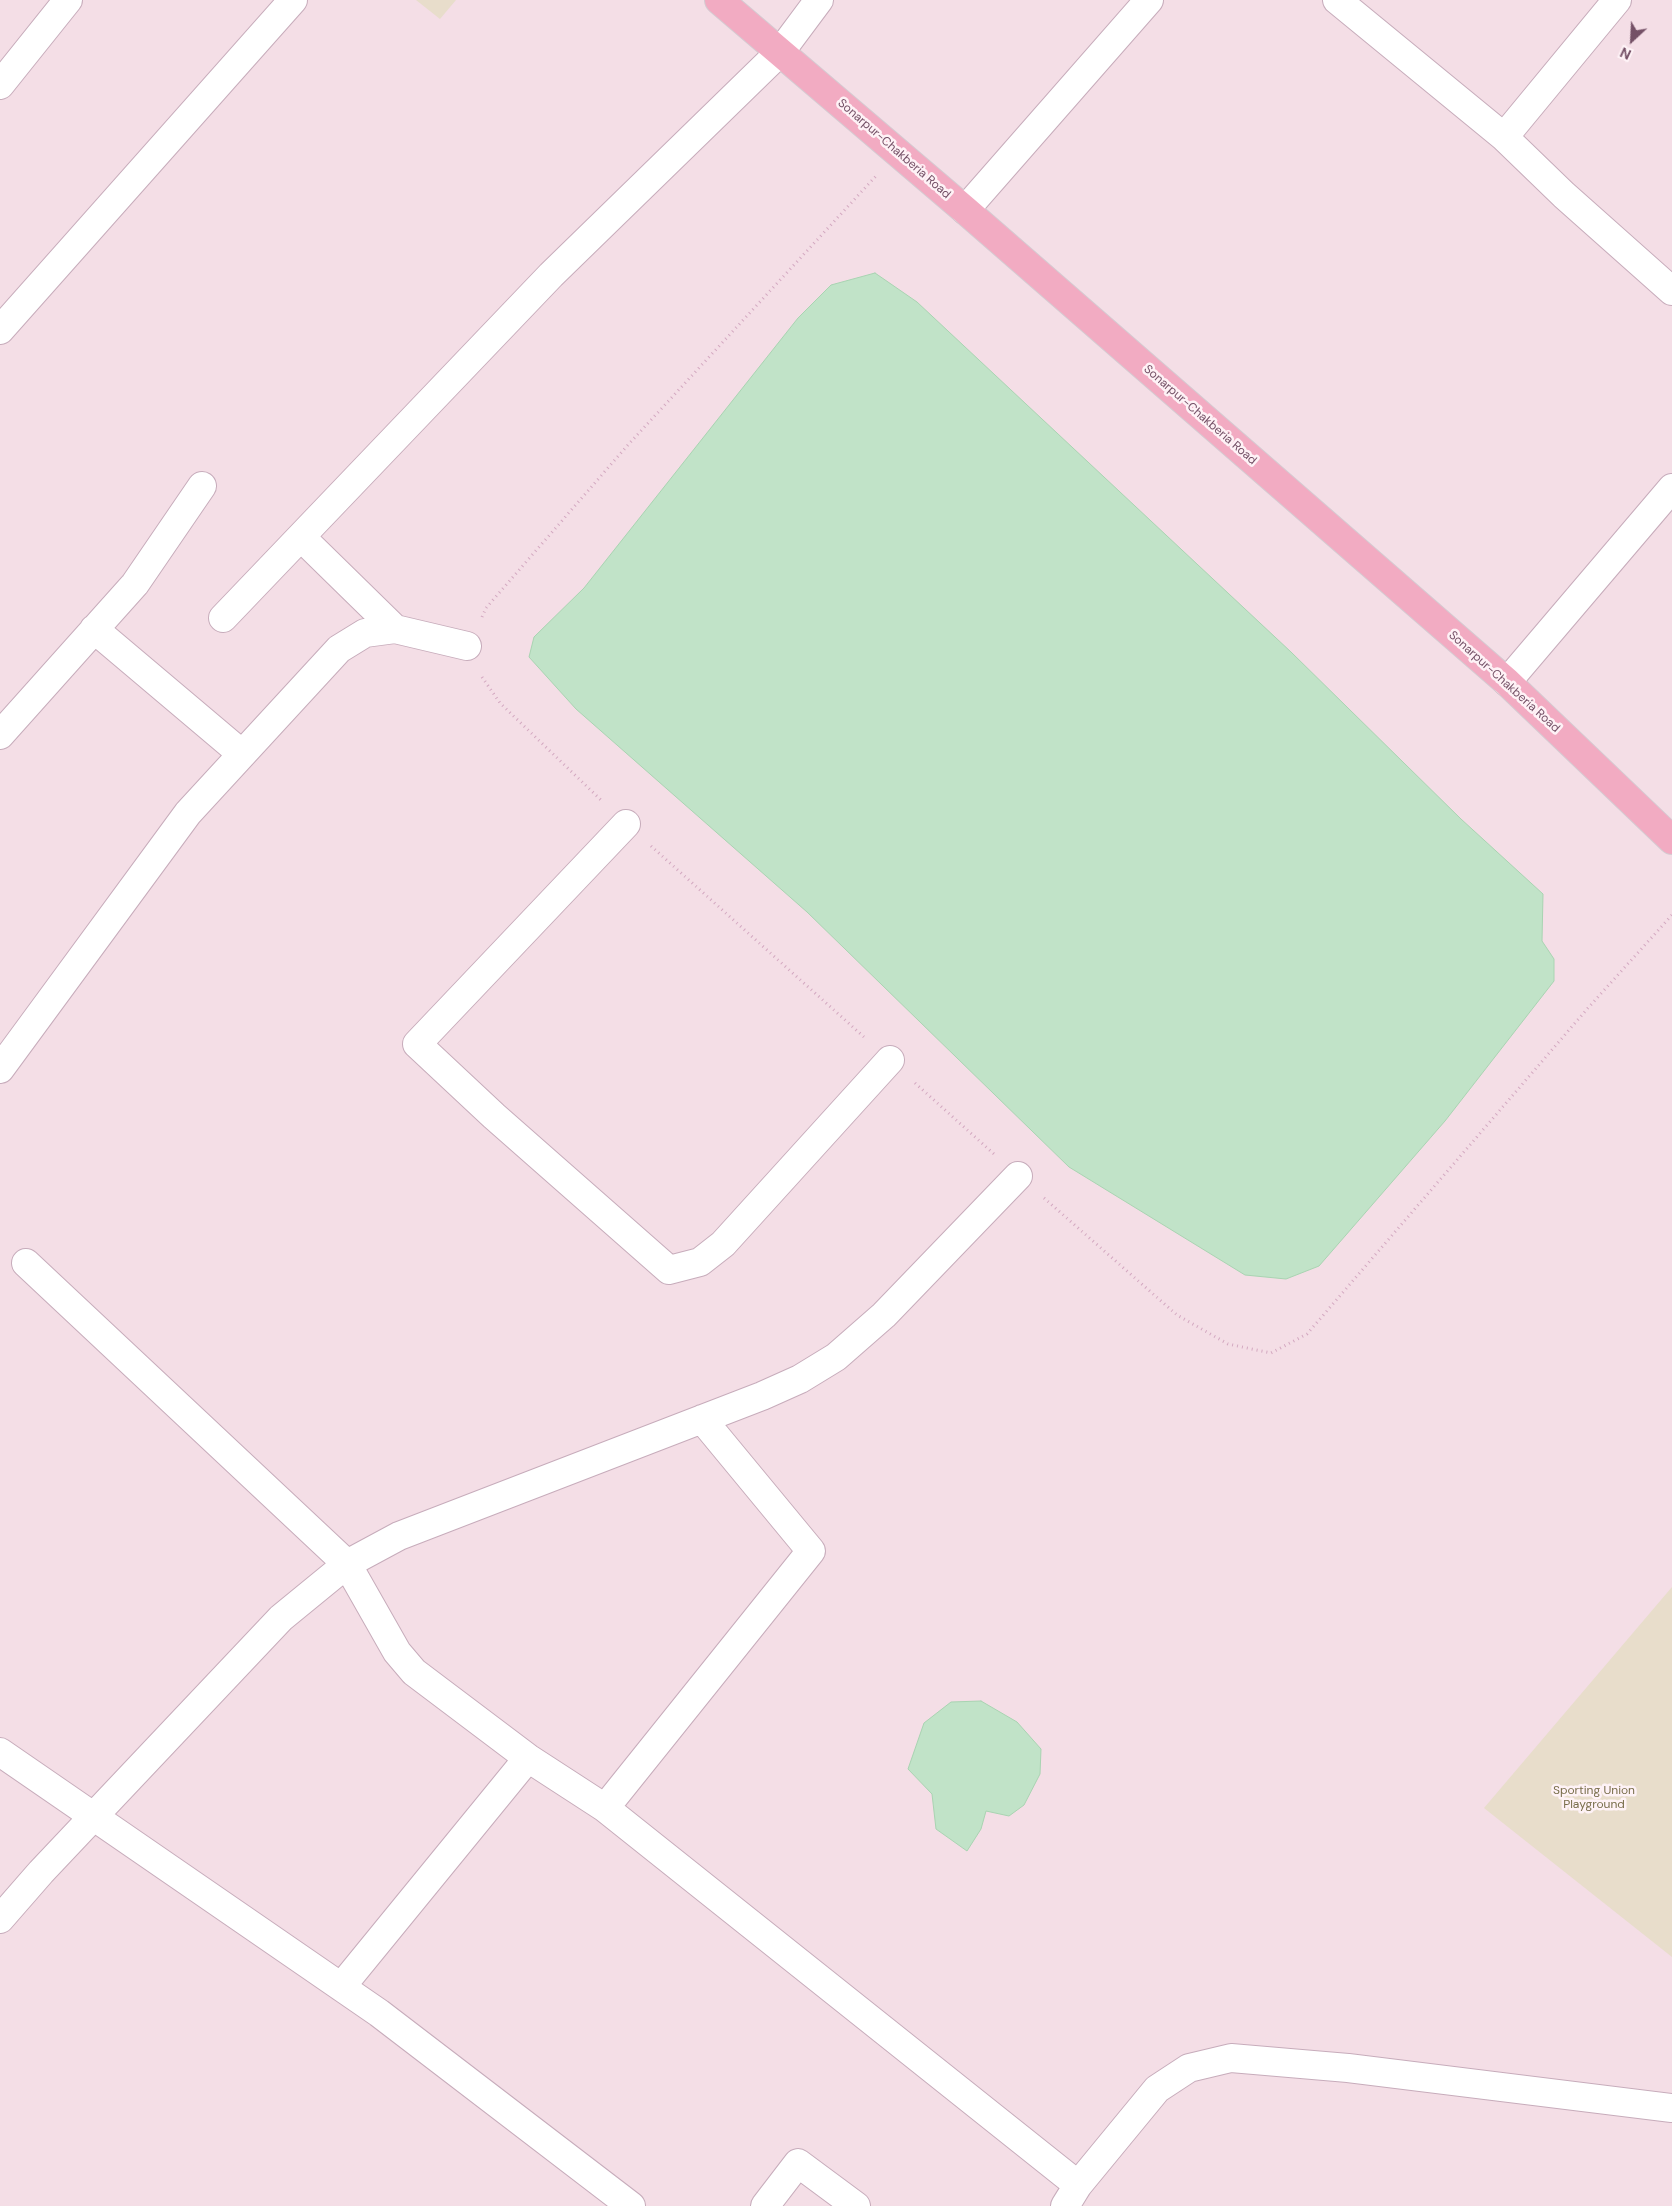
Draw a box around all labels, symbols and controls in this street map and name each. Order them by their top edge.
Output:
north arrow [1607,15,1657,65]
text: N [1617,43,1634,64]
street label: Sonarpur-Chakberia Road [835,96,953,202]
street label: Sonarpur-Chakberia Road [1141,362,1259,468]
street label: Sonarpur-Chakberia Road [1445,628,1563,736]
park label: Sporting Union Playground [1553,1784,1635,1812]

